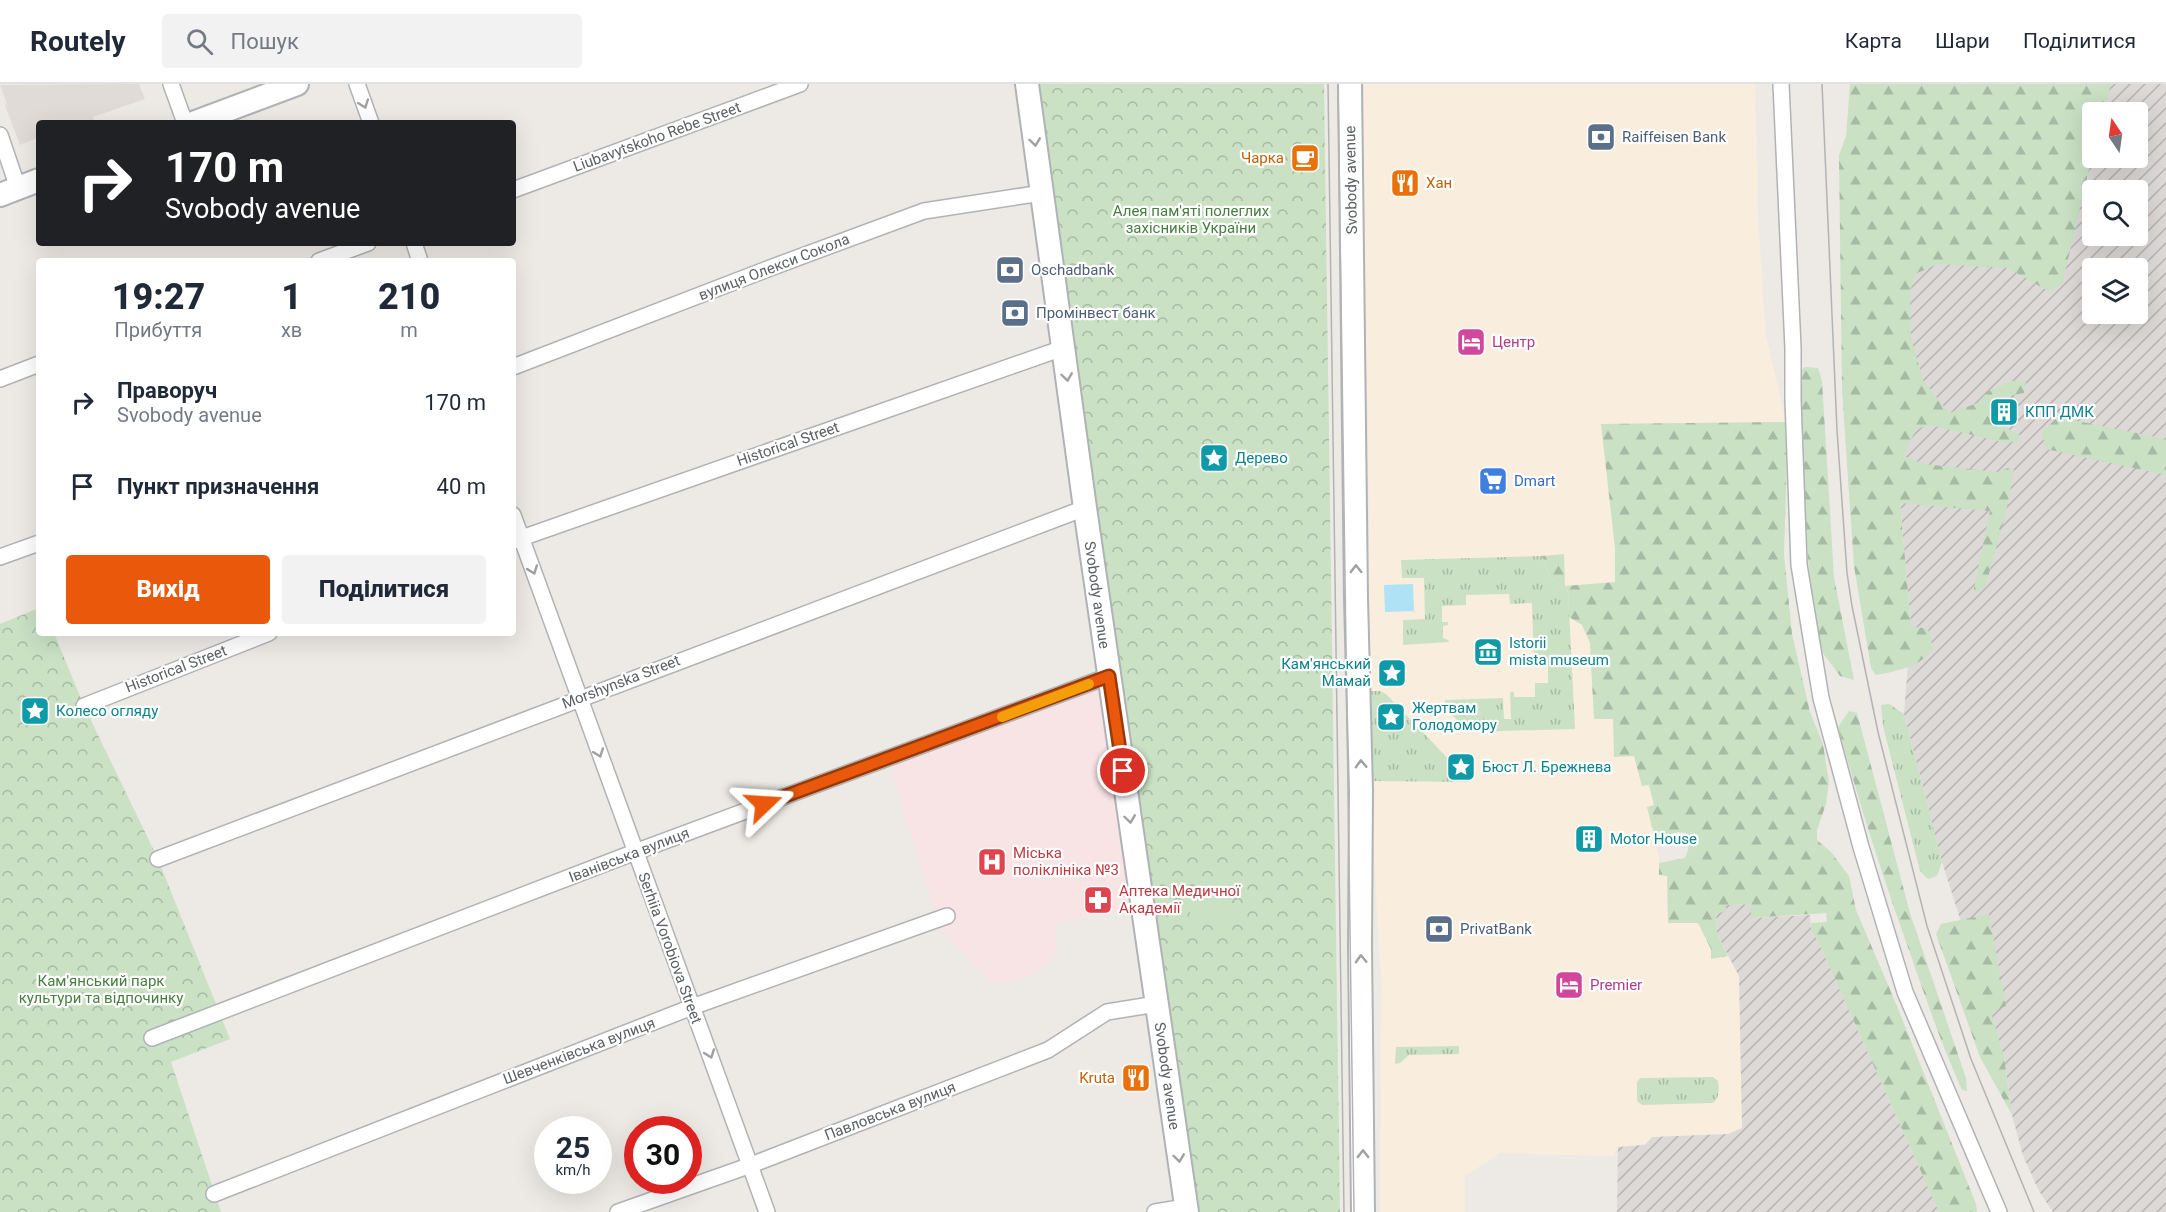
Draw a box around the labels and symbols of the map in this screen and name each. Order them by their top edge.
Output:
one-way arrow [357,98,370,108]
street label: Liubavytskoho Rebe Street [571,98,743,176]
north arrow [2082,102,2148,168]
bank icon: Raiffeisen Bank [1585,121,1617,153]
street label: Svobody avenue [1341,126,1361,234]
place label: Raiffeisen Bank [1622,128,1726,146]
one-way arrow [1029,137,1041,147]
cafe icon: Чарка [1289,142,1321,174]
place label: Чарка [1241,149,1284,167]
restaurant icon: Хан [1389,167,1421,199]
place label: Хан [1426,174,1452,192]
park label: Алея пам'яті полеглих захісників України [1113,202,1270,237]
street label: вулиця Олекси Сокола [696,230,852,304]
bank icon: Oschadbank [994,254,1026,286]
place label: Oschadbank [1031,261,1115,279]
bank icon: Промінвест банк [999,297,1031,329]
place label: Промінвест банк [1036,304,1156,322]
hotel icon: Центр [1455,326,1487,358]
place label: Центр [1492,333,1535,351]
one-way arrow [1060,372,1073,381]
building icon: КПП ДМК [1988,396,2020,428]
place label: КПП ДМК [2025,403,2094,421]
street label: Historical Street [734,418,842,470]
place icon: Дерево [1198,442,1230,474]
place label: Дерево [1235,449,1288,467]
supermarket icon: Dmart [1477,465,1509,497]
place label: Dmart [1514,472,1556,490]
street label: Svobody avenue [1081,540,1113,650]
one-way arrow [526,564,539,574]
one-way arrow [1350,564,1362,573]
place label: Istorii mista museum [1509,634,1609,669]
museum icon: Istorii mista museum [1472,636,1504,668]
street label: Historical Street [123,641,229,697]
street label: Morshynska Street [559,651,683,713]
place label: Кам'янський Мамай [1281,655,1371,690]
place icon: Кам'янський Мамай [1376,657,1408,689]
place icon: Колесо огляду [19,695,51,727]
place label: Жертвам Голодомору [1412,699,1497,734]
place icon: Жертвам Голодомору [1375,701,1407,733]
place label: Колесо огляду [56,702,158,720]
pin [1097,745,1148,796]
one-way arrow [592,747,605,758]
place icon: Бюст Л. Брежнева [1445,751,1477,783]
place label: Бюст Л. Брежнева [1482,758,1611,776]
one-way arrow [1354,759,1367,768]
position arrow [732,772,796,836]
one-way arrow [1123,815,1135,824]
building icon: Motor House [1573,823,1605,855]
street label: Іванівська вулиця [566,824,692,886]
place label: Motor House [1610,830,1697,848]
place label: Міська поліклініка №3 [1013,844,1119,879]
hospital icon: Міська поліклініка №3 [976,846,1008,878]
street label: Serhiia Vorobiova Street [634,870,706,1026]
place label: Аптека Медичної Академії [1119,882,1241,917]
pharmacy icon: Аптека Медичної Академії [1082,884,1114,916]
bank icon: PrivatBank [1423,913,1455,945]
place label: PrivatBank [1460,920,1532,938]
one-way arrow [1354,954,1367,963]
hotel icon: Premier [1553,969,1585,1001]
park label: Кам'янський парк культури та відпочинку [19,972,183,1007]
place label: Premier [1590,976,1642,994]
street label: Шевченківська вулиця [500,1014,658,1088]
street label: Svobody avenue [1151,1021,1183,1131]
one-way arrow [702,1049,715,1059]
restaurant icon: Kruta [1120,1062,1152,1094]
place label: Kruta [1079,1069,1115,1087]
street label: Павловська вулиця [822,1078,958,1144]
speed limit sign: 30 [624,1116,702,1194]
one-way arrow [1357,1149,1369,1158]
one-way arrow [1172,1153,1184,1162]

